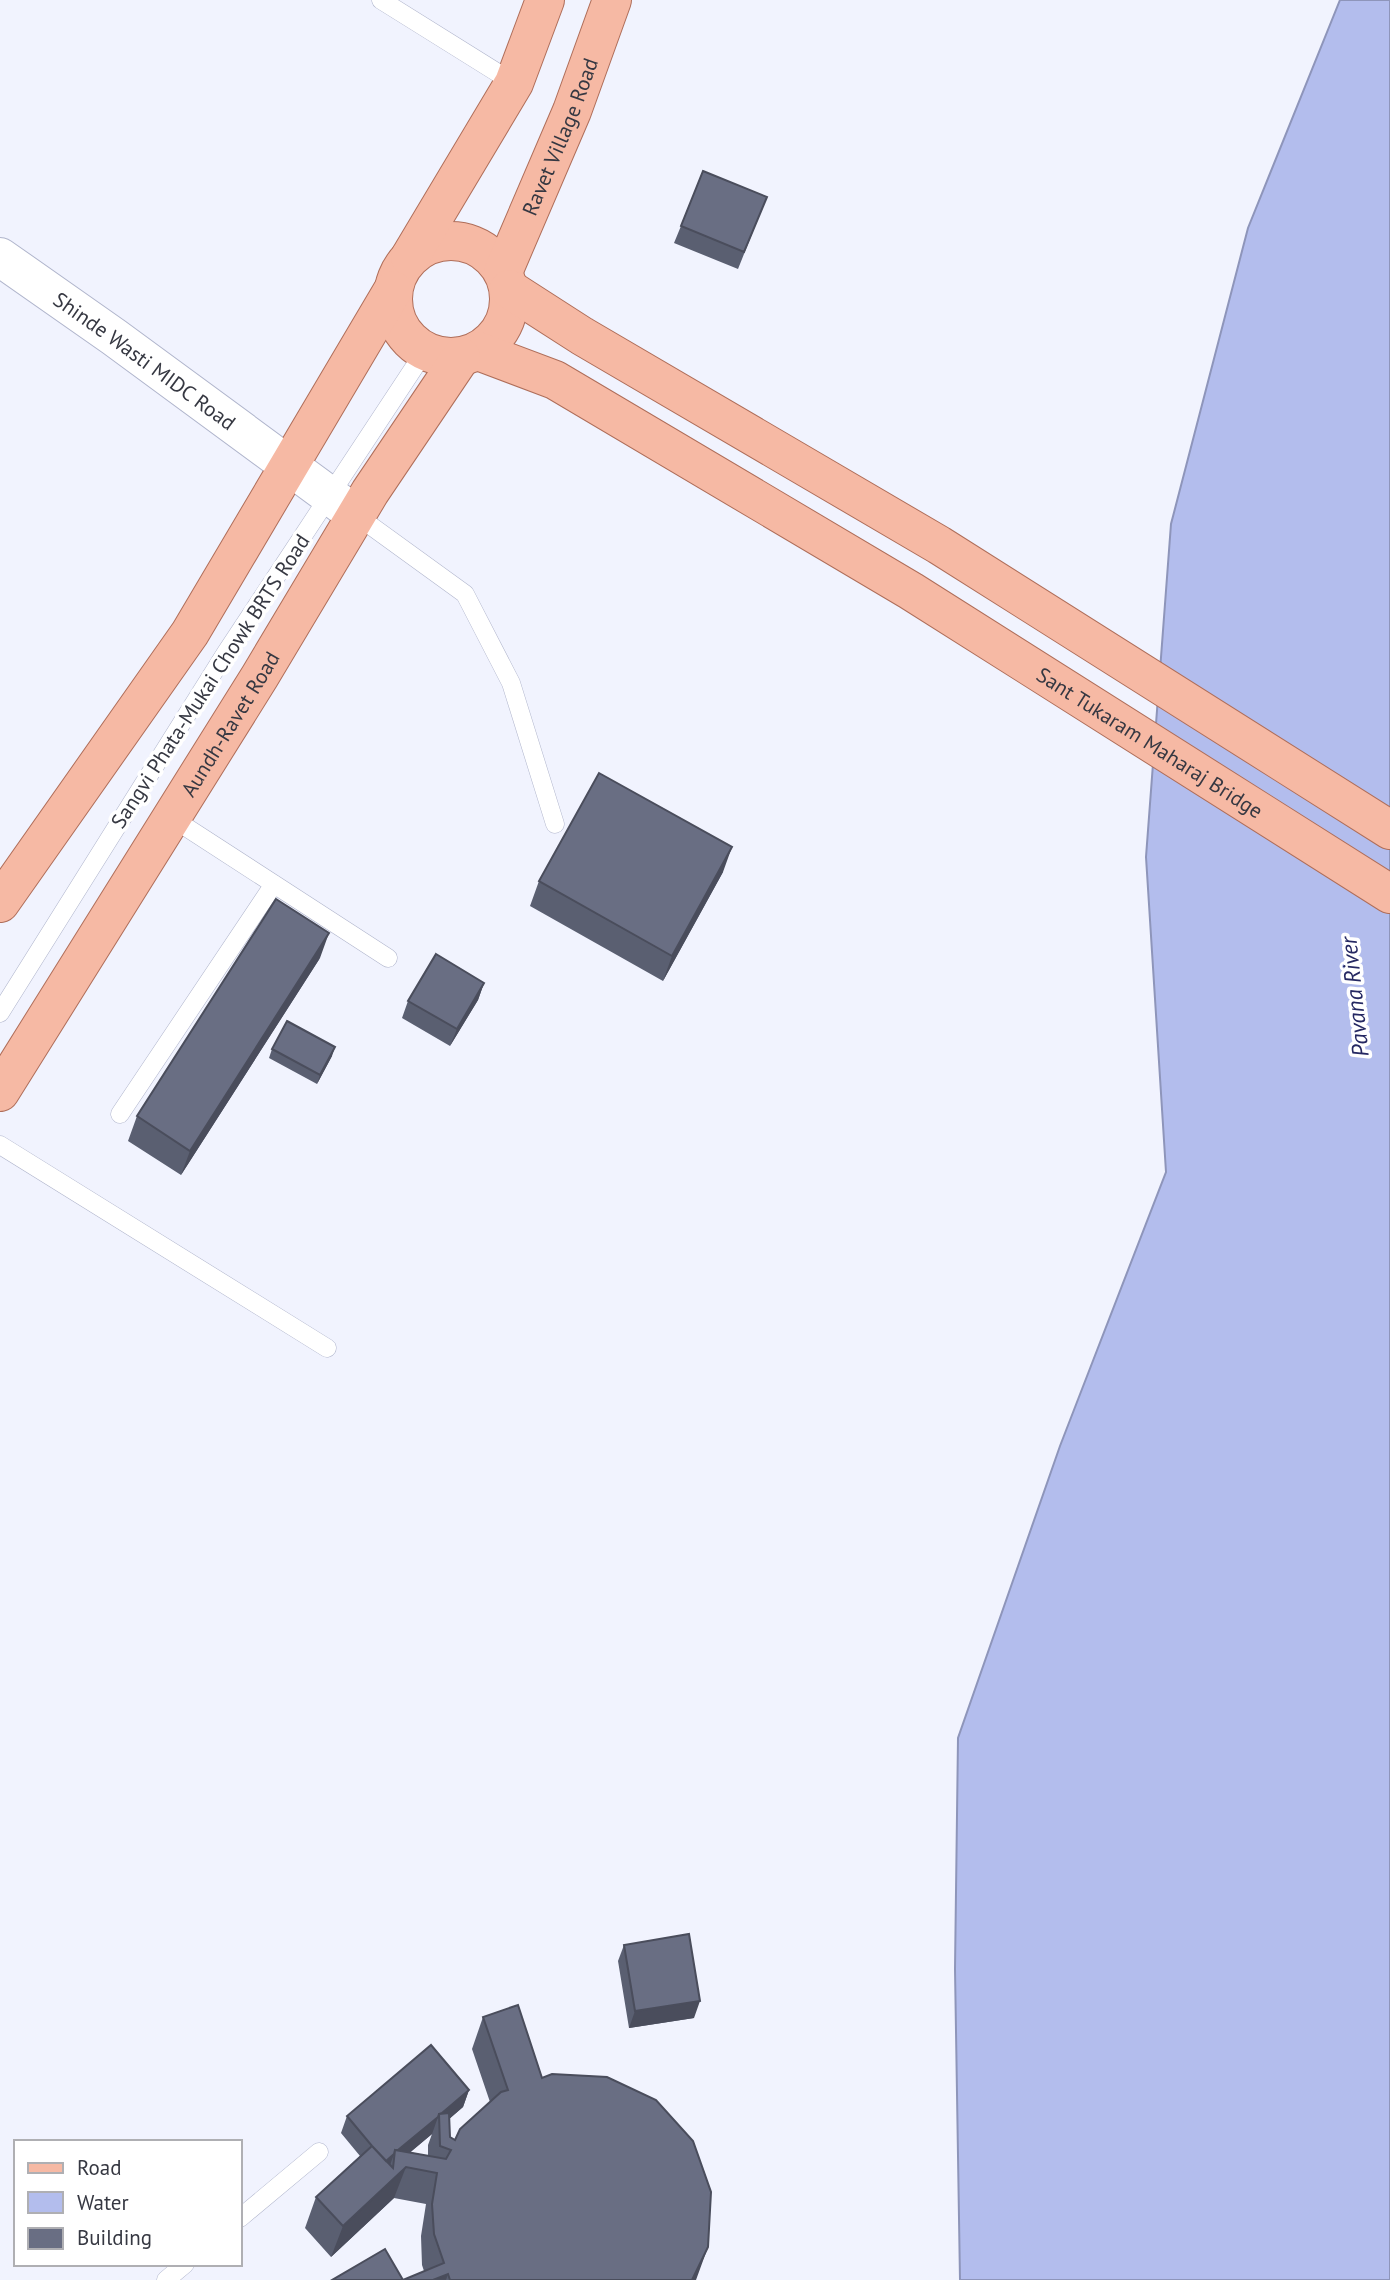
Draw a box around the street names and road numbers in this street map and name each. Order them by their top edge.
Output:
street label: Ravet Village Road [515,54,604,219]
street label: Shinde Wasti MIDC Road [48,285,241,436]
street label: Sangvi Phata-Mukai Chowk BRTS Road [105,529,315,833]
street label: Aundh-Ravet Road [175,646,285,802]
street label: Sant Tukaram Maharaj Bridge [1032,661,1268,824]

